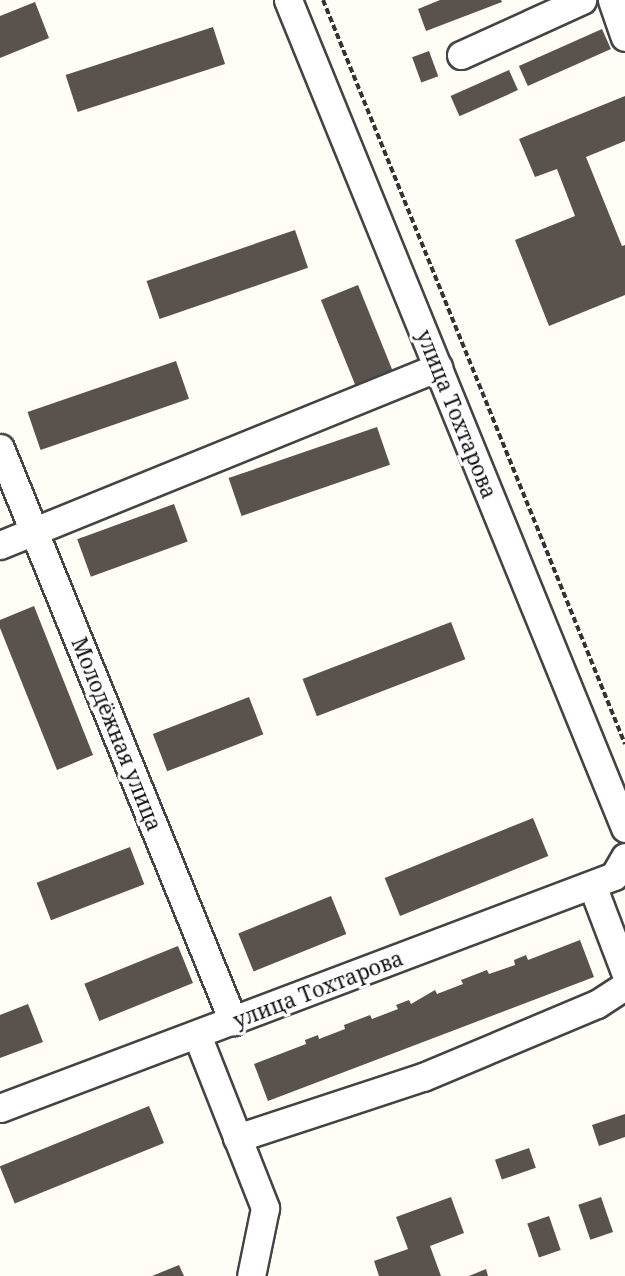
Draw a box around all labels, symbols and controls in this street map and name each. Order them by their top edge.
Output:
street label: улица Тохтарова [412,326,502,502]
street label: Молодёжная улица [67,634,167,834]
street label: улица Тохтарова [230,945,406,1033]

